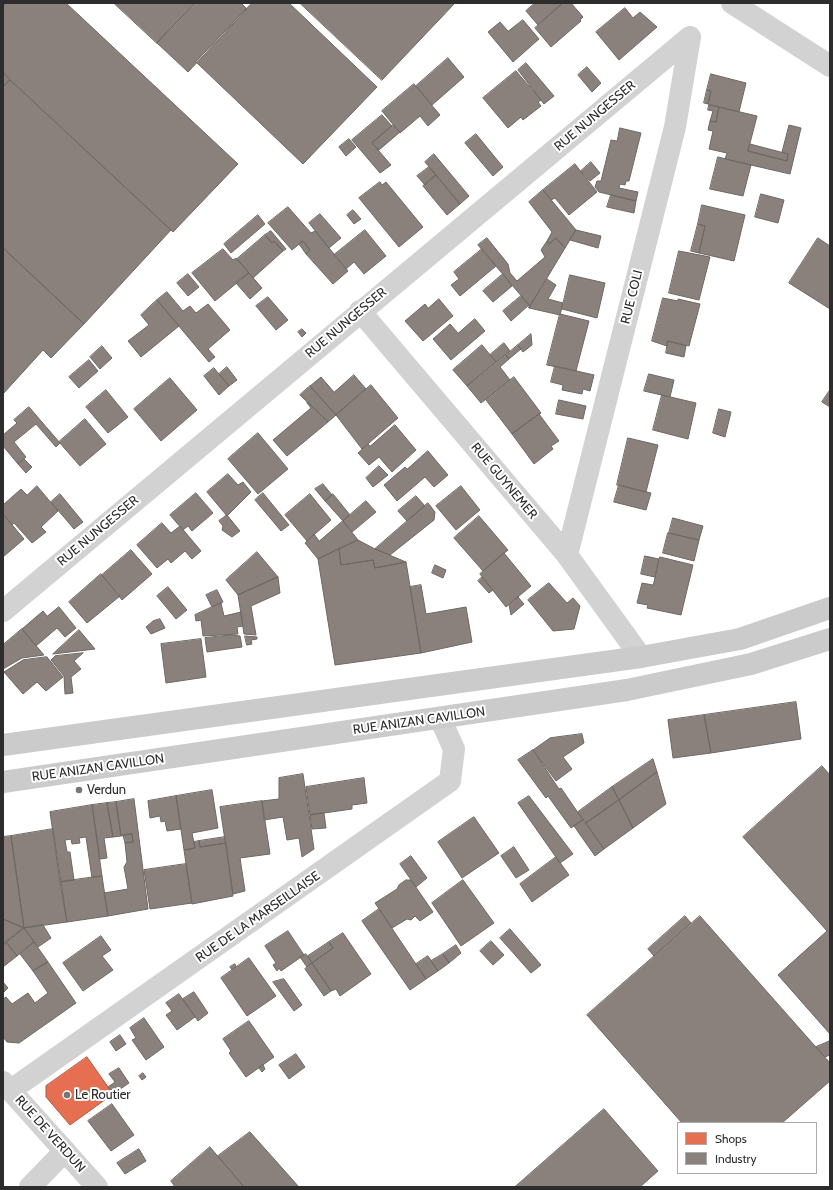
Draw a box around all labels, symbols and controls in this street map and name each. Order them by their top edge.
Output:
street label: RUE NUNGESSER [551,77,639,155]
street label: RUE COLI [618,268,646,326]
street label: RUE NUNGESSER [302,284,390,362]
street label: RUE GUYNEMER [468,440,540,522]
street label: RUE NUNGESSER [54,492,142,570]
street label: RUE ANIZAN CAVILLON [352,704,486,738]
street label: RUE ANIZAN CAVILLON [31,751,165,785]
place label: Verdun [87,782,126,798]
marker: Verdun [74,785,84,795]
street label: RUE DE LA MARSEILLAISE [193,868,323,966]
place label: Le Routier [75,1087,130,1103]
marker: Le Routier [62,1090,72,1100]
street label: RUE DE VERDUN [11,1092,89,1176]
legend [677,1122,817,1174]
text: Shops [715,1131,747,1146]
text: Industry [715,1151,756,1166]

